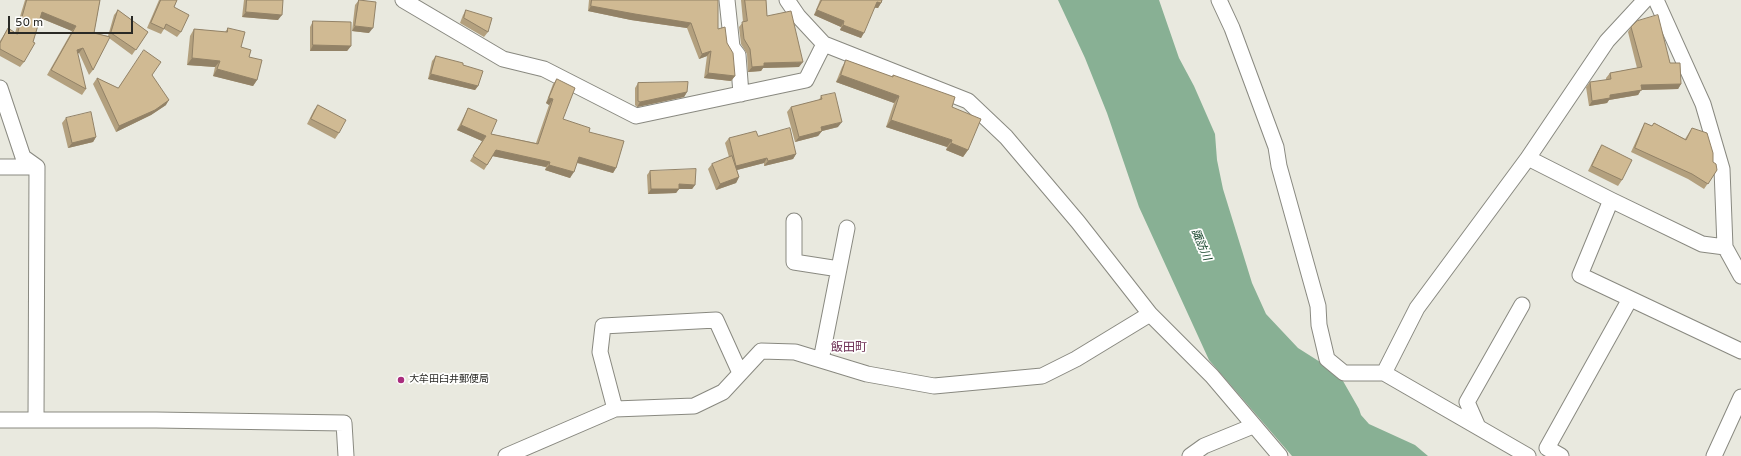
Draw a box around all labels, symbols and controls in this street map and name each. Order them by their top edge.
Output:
scale bar [10,8,135,34]
text: 50 m [15,15,43,31]
water label: 諏訪川 [1187,227,1213,263]
district label: 飯田町 [831,342,867,356]
place label: 大牟田臼井郵便局 [409,374,489,386]
marker: 大牟田臼井郵便局 [396,375,406,385]

